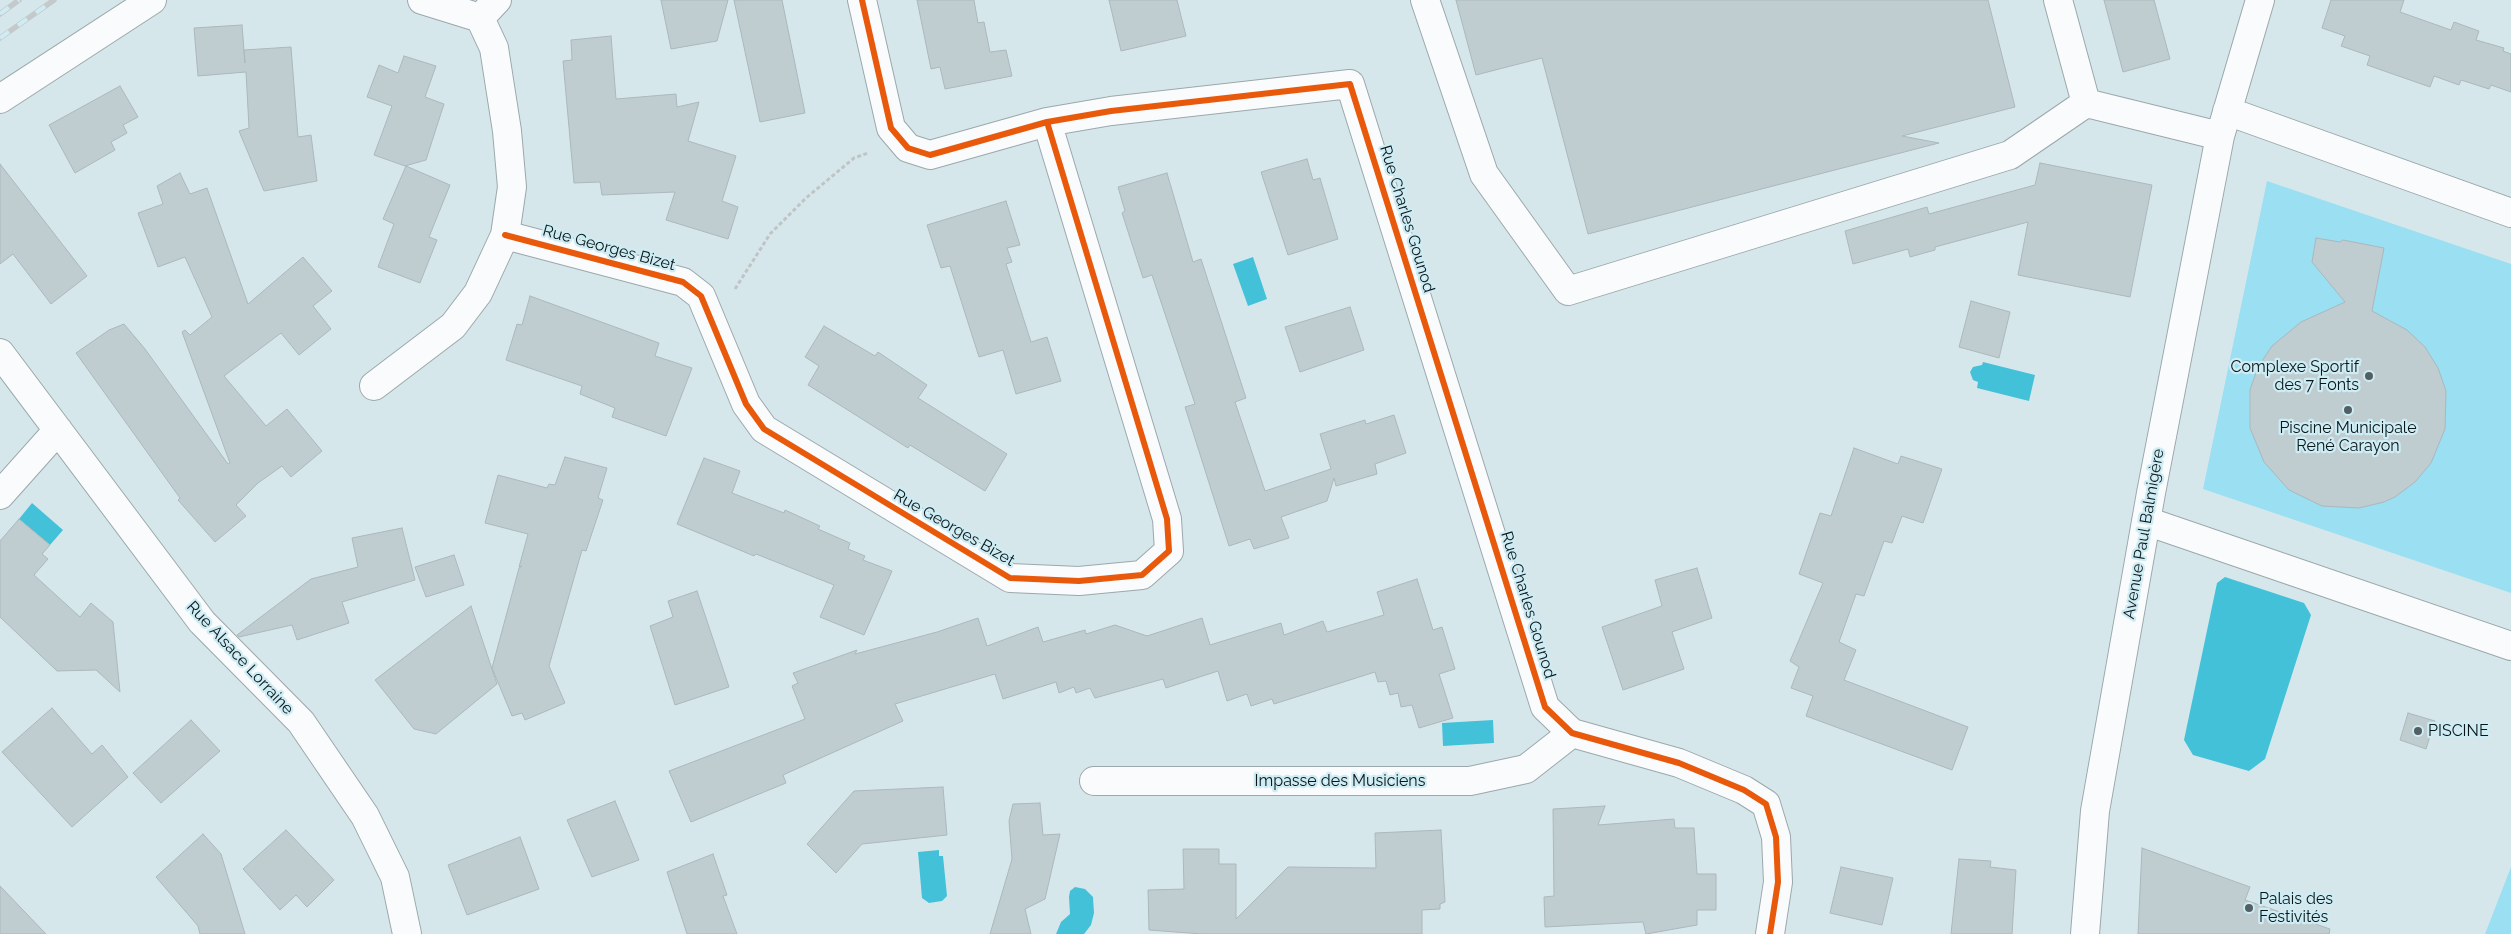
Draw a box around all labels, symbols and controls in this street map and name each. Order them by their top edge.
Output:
street label: Rue Charles Gounod [1375,143,1439,295]
street label: Rue Georges Bizet [541,221,677,275]
place label: Complexe Sportif des 7 Fonts [2230,357,2359,395]
marker: Complexe Sportif des 7 Fonts [2363,370,2375,382]
marker: Piscine Municipale René Carayon [2342,404,2354,416]
place label: Piscine Municipale René Carayon [2279,418,2417,456]
street label: Avenue Paul Balmigère [2120,447,2168,621]
street label: Rue Georges Bizet [890,486,1018,570]
street label: Rue Charles Gounod [1496,529,1560,681]
street label: Rue Alsace Lorraine [183,597,297,719]
place label: PISCINE [2428,721,2489,741]
marker: PISCINE [2412,725,2424,737]
street label: Impasse des Musiciens [1255,771,1425,791]
place label: Palais des Festivités [2259,889,2333,927]
marker: Palais des Festivités [2243,902,2255,914]

